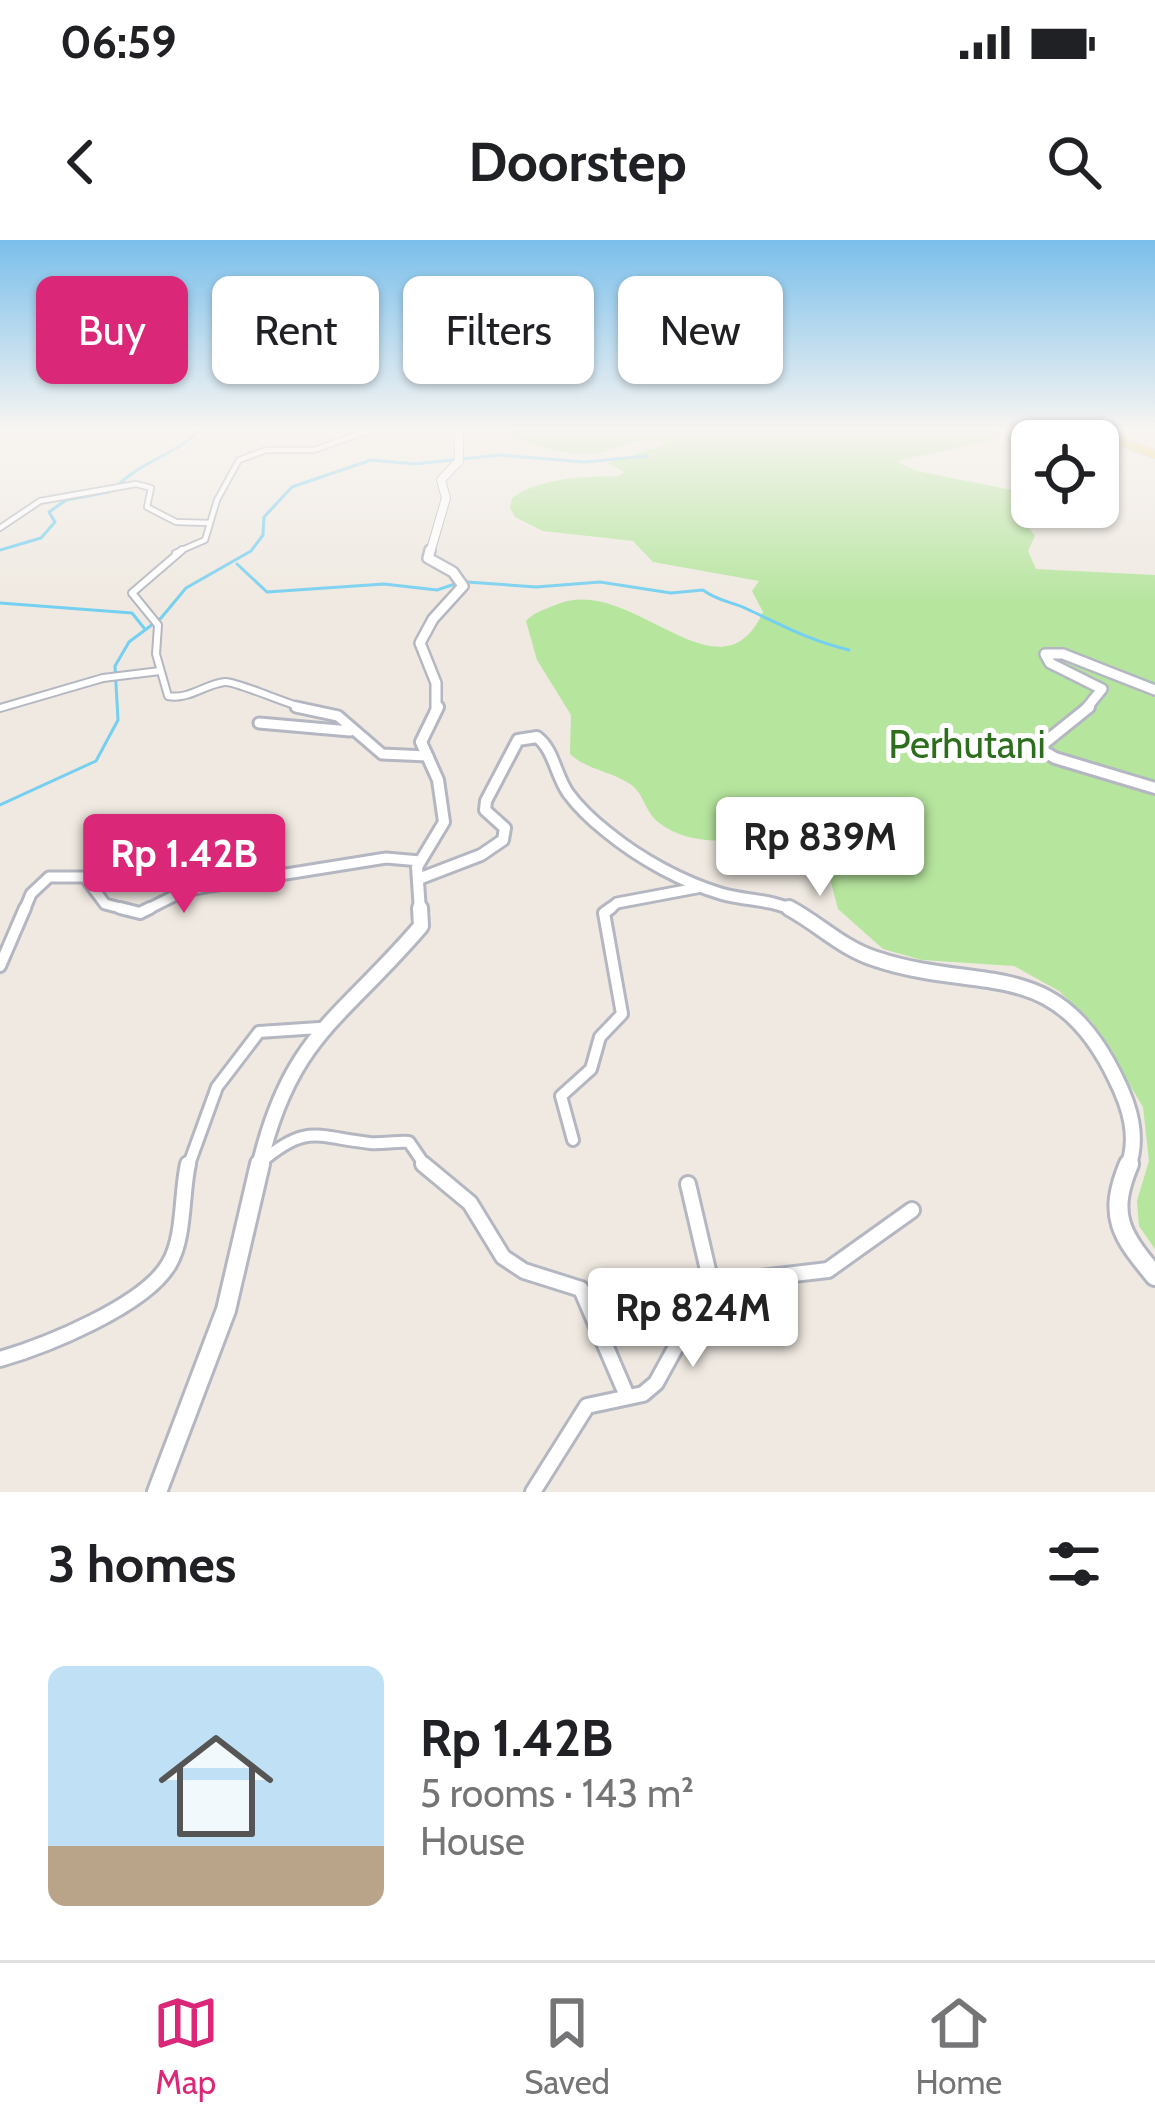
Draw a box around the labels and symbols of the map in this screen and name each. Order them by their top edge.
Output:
park label: Perhutani [888,720,1046,768]
pin: Rp 839M [709,797,931,899]
pin: Rp 1.42B [60,814,308,916]
pin: Rp 824M [582,1268,804,1370]

